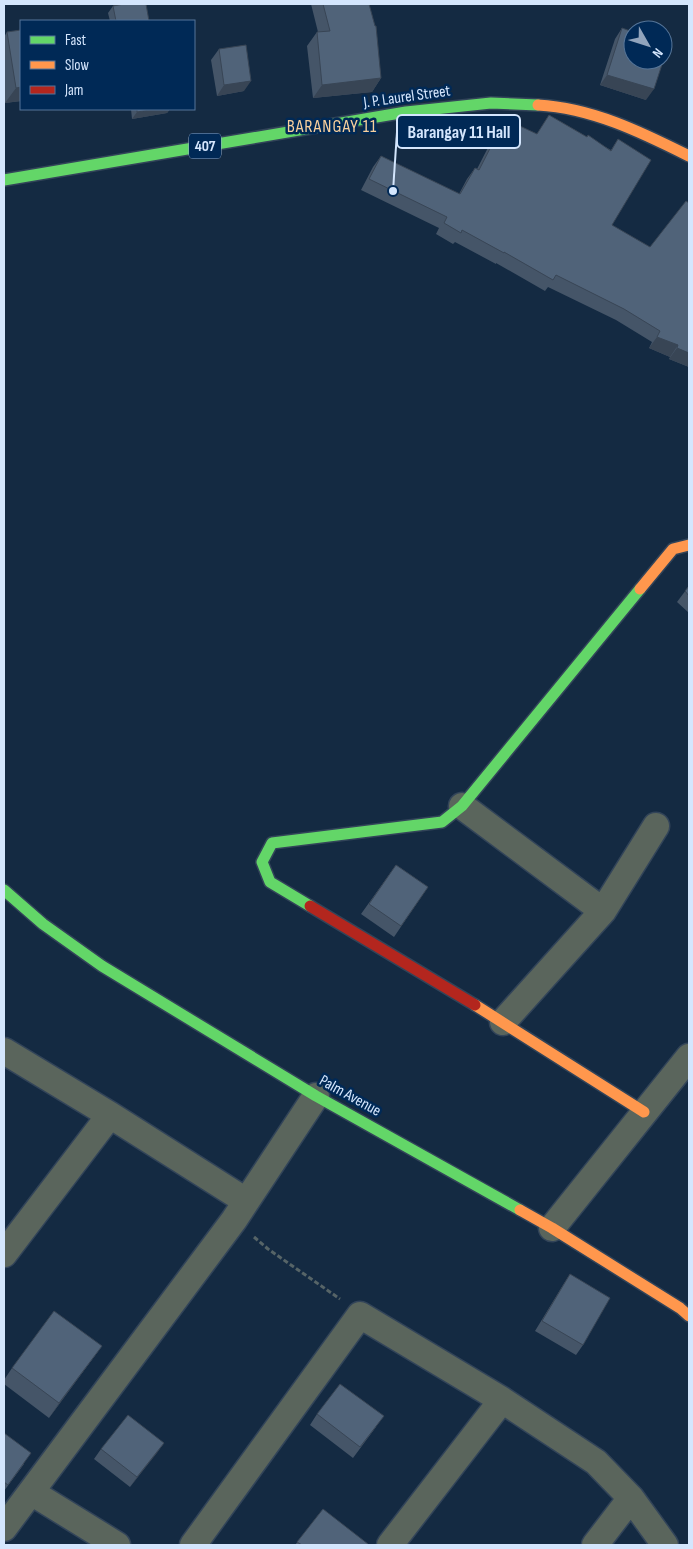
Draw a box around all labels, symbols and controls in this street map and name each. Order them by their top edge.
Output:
legend [20,20,195,110]
north arrow [623,20,673,70]
text: Fast [65,31,87,50]
text: N [649,45,667,61]
text: Slow [65,56,89,75]
text: Jam [64,81,83,100]
street label: J. P. Laurel Street [361,81,452,113]
callout: Barangay 11 Hall [397,115,520,148]
district label: BARANGAY 11 [287,116,377,137]
text: Barangay 11 Hall [408,122,510,143]
road number: 407 [189,134,221,158]
street label: Palm Avenue [316,1071,384,1121]

